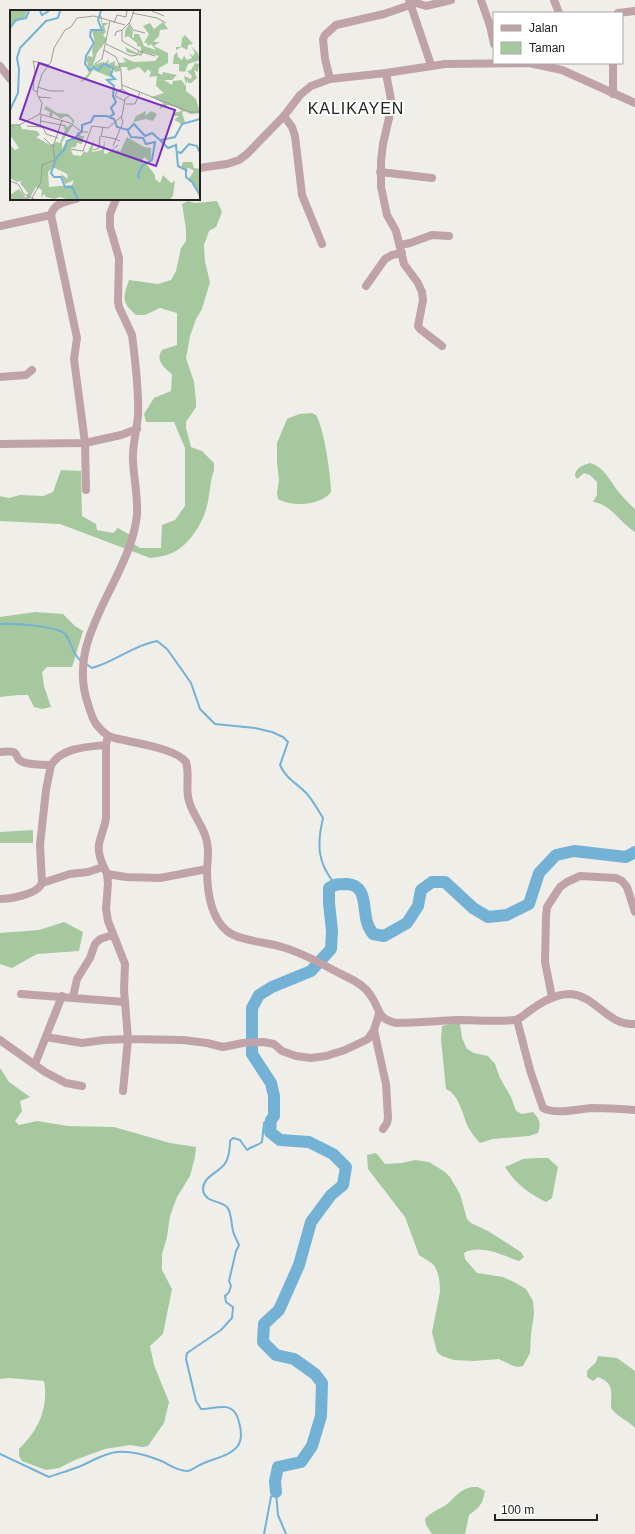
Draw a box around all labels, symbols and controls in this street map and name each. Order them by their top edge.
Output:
inset map [10,10,200,200]
legend [493,12,623,64]
text: Jalan [529,21,558,35]
text: Taman [529,41,565,55]
district label: KALIKAYEN [308,100,404,117]
scale bar [495,1496,597,1522]
text: 100 m [501,1503,534,1517]

